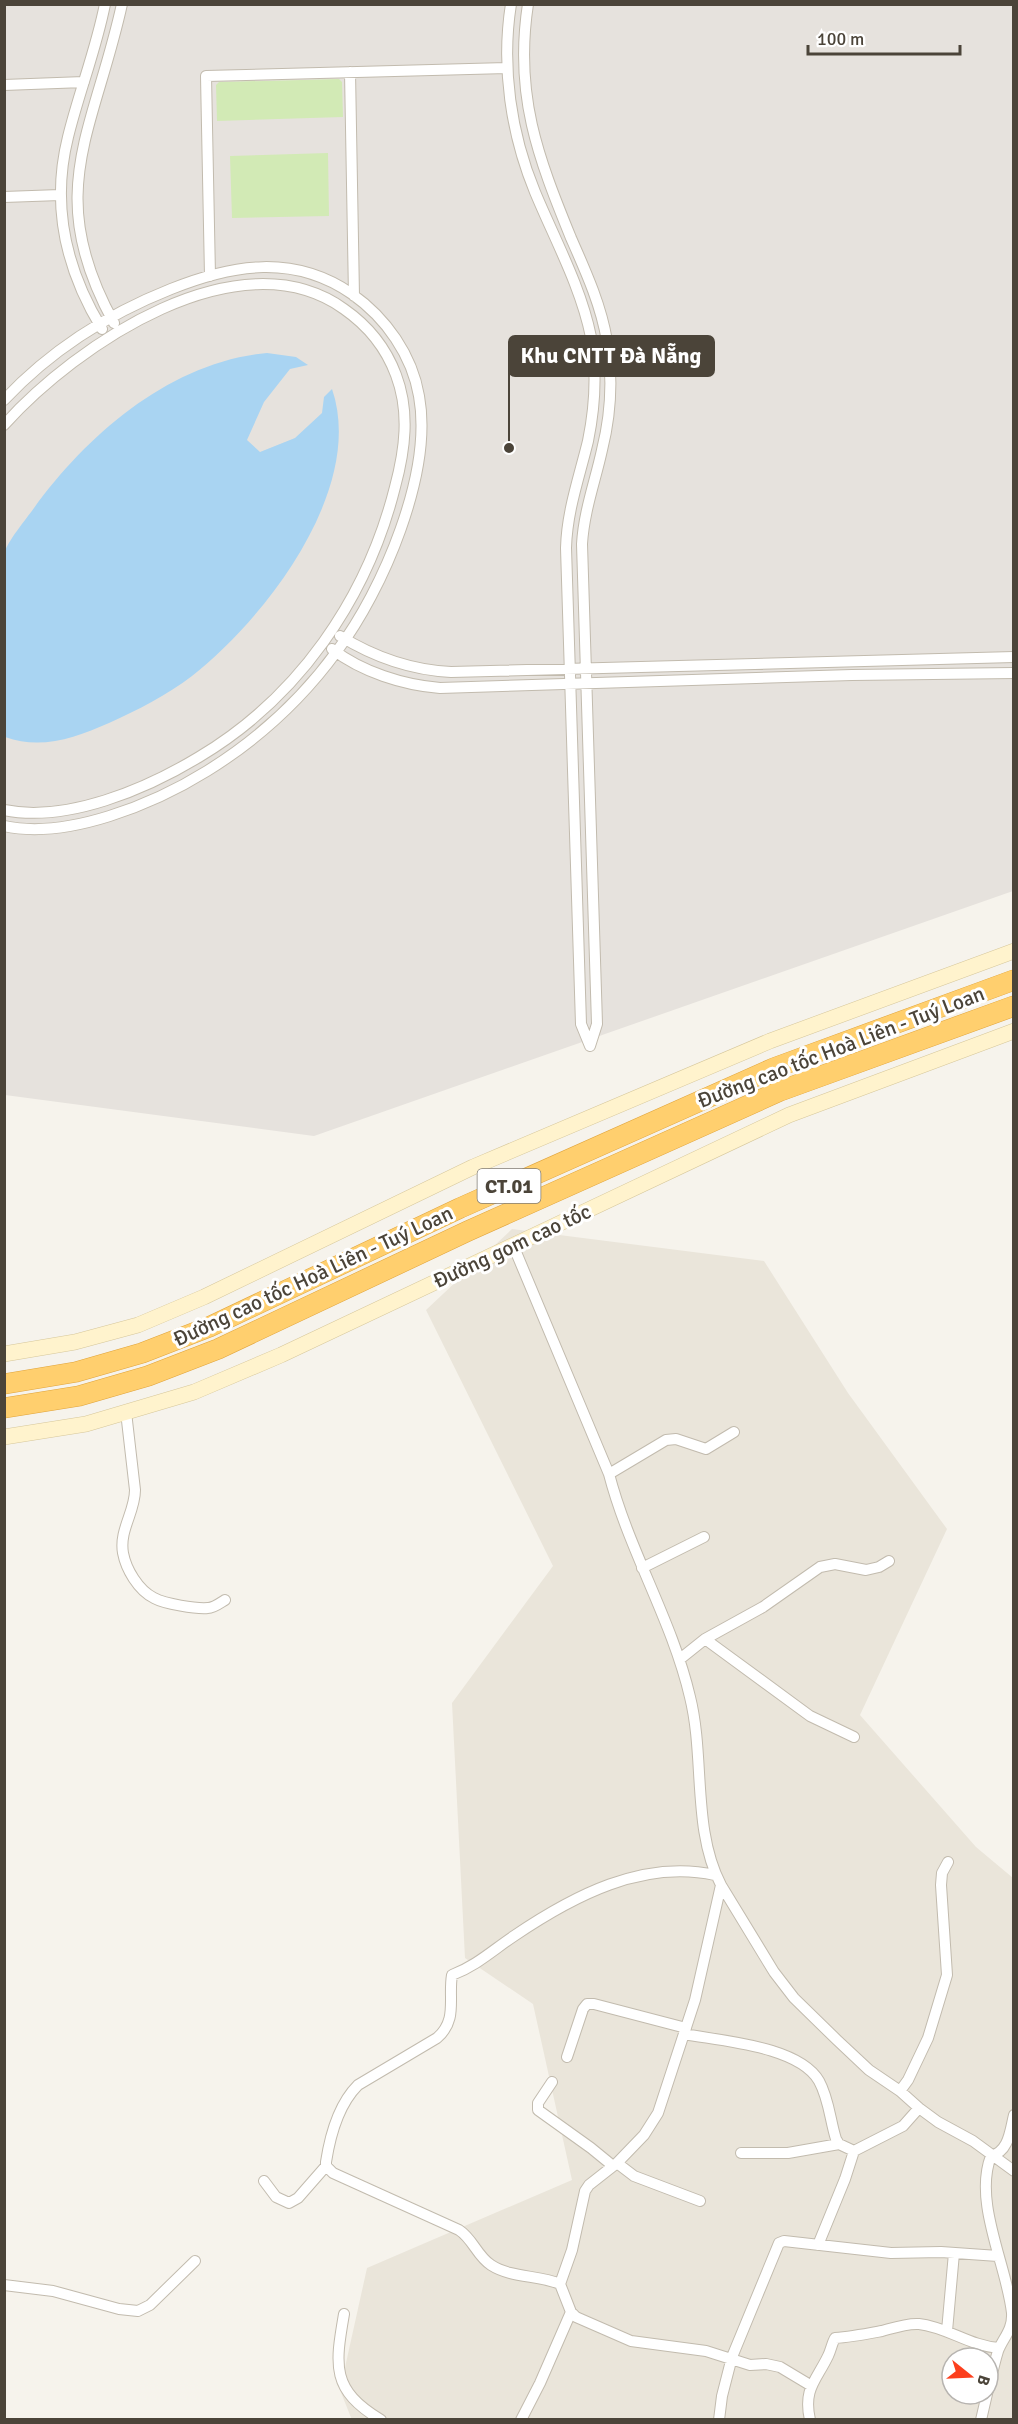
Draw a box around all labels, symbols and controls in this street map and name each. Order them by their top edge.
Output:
scale bar [808,18,960,56]
text: 100 m [817,28,864,50]
callout: Khu CNTT Đà Nẵng [509,336,714,376]
text: Khu CNTT Đà Nẵng [521,342,702,369]
street label: Đường cao tốc Hoà Liên - Tuý Loan [694,980,988,1114]
road number: CT.01 [478,1169,540,1203]
street label: Đường gom cao tốc [429,1198,595,1294]
street label: Đường cao tốc Hoà Liên - Tuý Loan [169,1200,457,1352]
north arrow [940,2346,1000,2406]
text: B [972,2373,994,2388]

